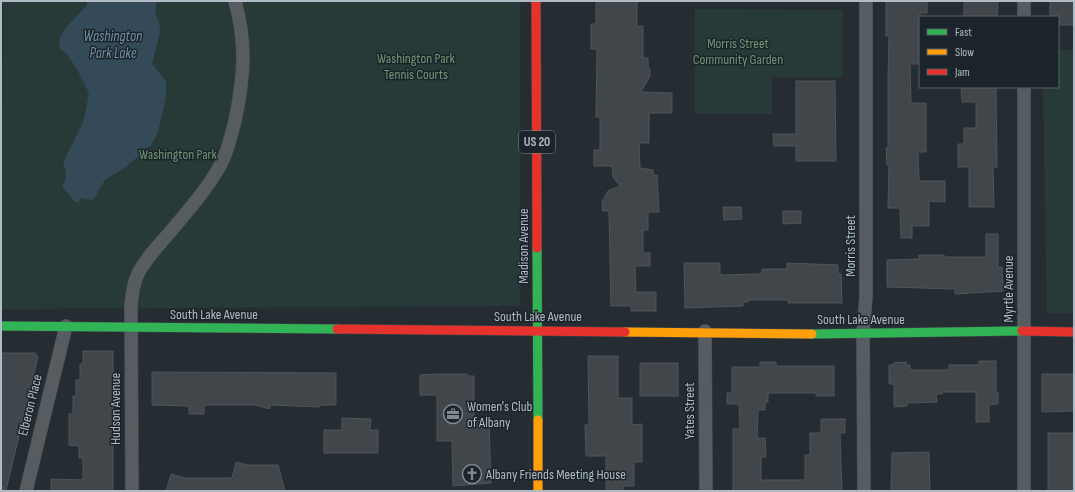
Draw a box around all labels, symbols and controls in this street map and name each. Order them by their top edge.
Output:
legend [919,16,1059,88]
text: Fast [955,25,972,40]
water label: Washington Park Lake [84,27,142,63]
park label: Morris Street Community Garden [693,35,783,68]
text: Slow [955,45,974,60]
park label: Washington Park Tennis Courts [377,50,456,83]
text: Jam [954,65,970,80]
road number: US 20 [519,131,555,153]
park label: Washington Park [139,146,218,163]
street label: Madison Avenue [515,208,532,284]
street label: Morris Street [842,215,859,277]
street label: Myrtle Avenue [1000,256,1017,322]
street label: South Lake Avenue [170,306,258,323]
street label: South Lake Avenue [494,308,582,325]
street label: South Lake Avenue [817,311,905,328]
street label: Elberon Place [14,373,46,437]
street label: Hudson Avenue [107,373,124,445]
street label: Yates Street [681,382,698,440]
place label: Women's Club of Albany [467,398,532,431]
office icon: Women's Club of Albany [442,403,464,425]
church icon: Albany Friends Meeting House [461,463,483,485]
place label: Albany Friends Meeting House [485,466,626,483]

